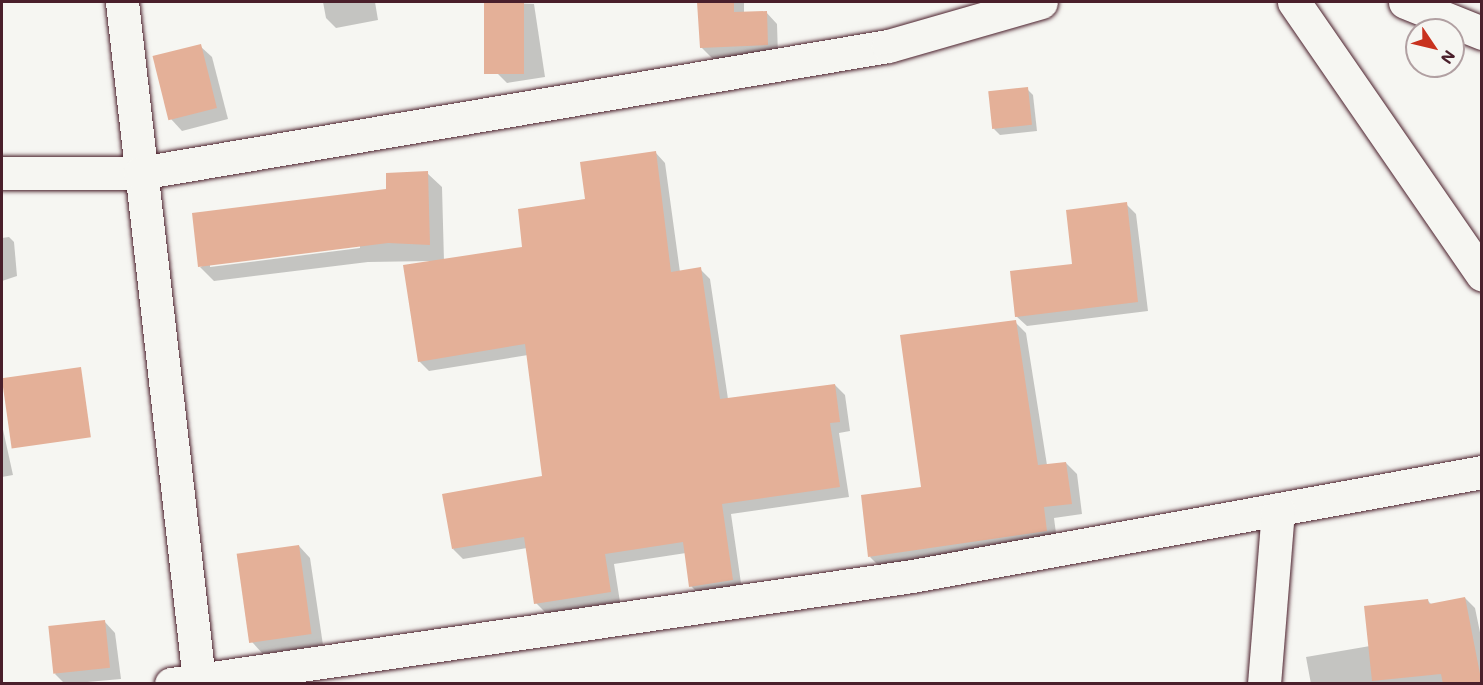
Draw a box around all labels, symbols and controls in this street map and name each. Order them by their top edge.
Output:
north arrow [1405,18,1465,78]
text: N [1436,46,1461,68]

